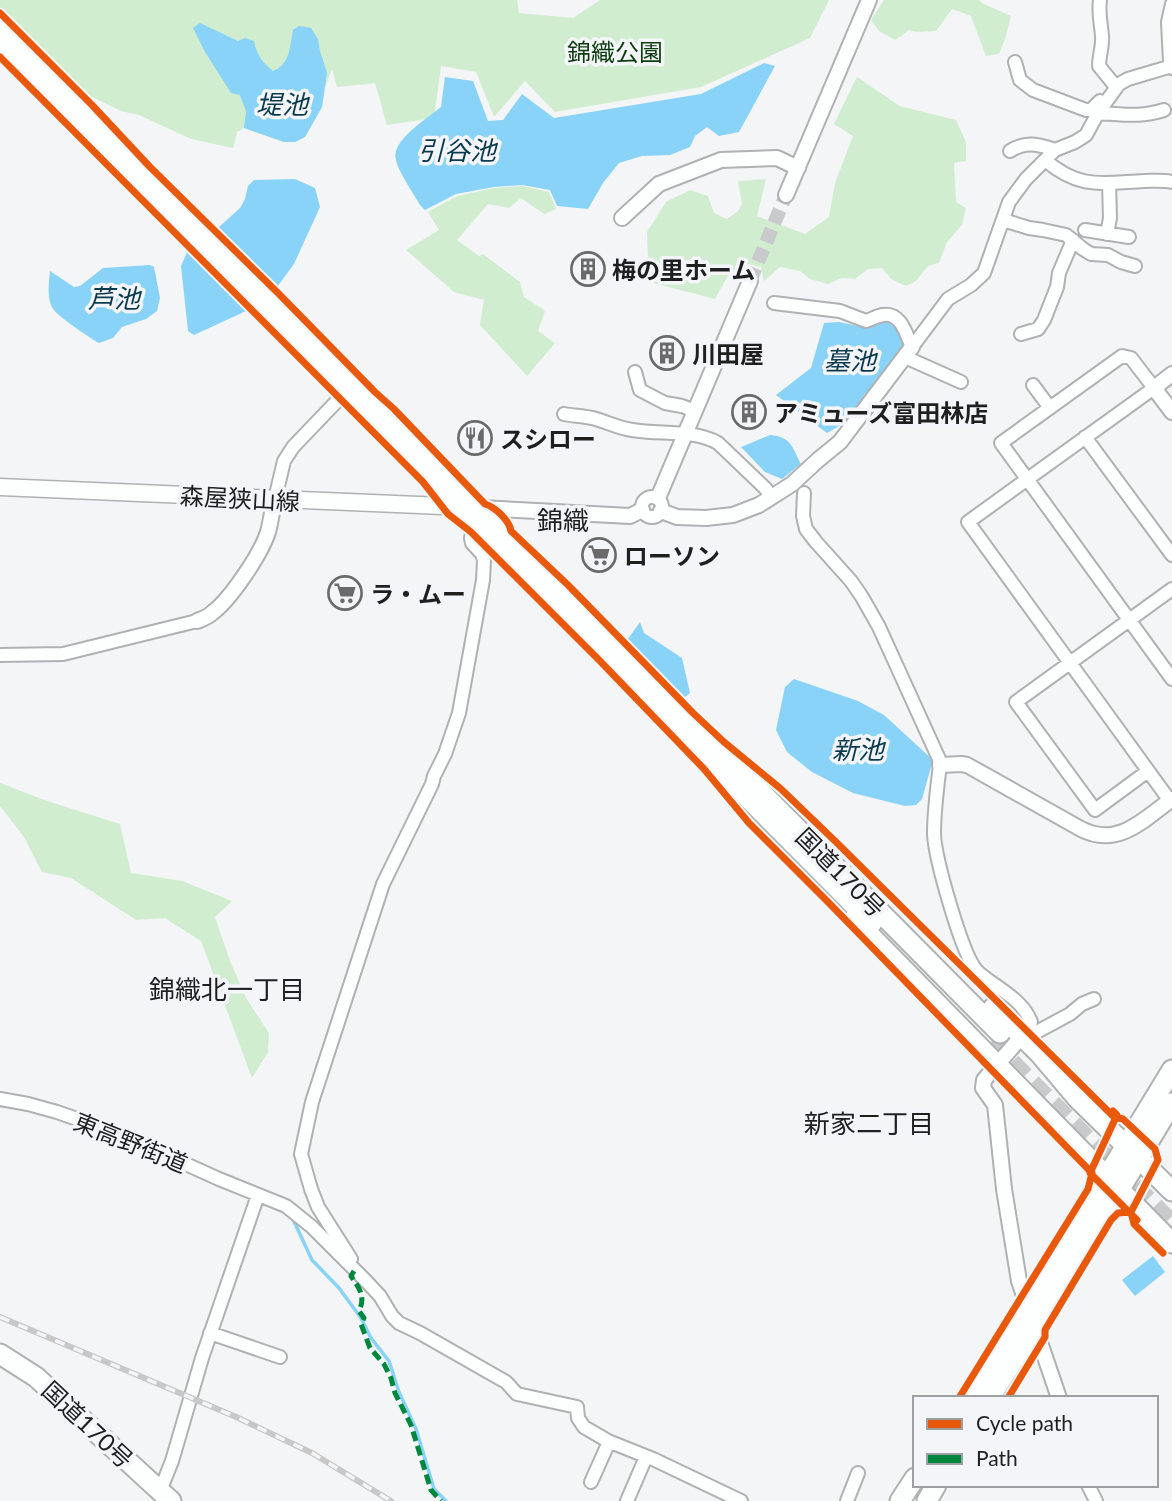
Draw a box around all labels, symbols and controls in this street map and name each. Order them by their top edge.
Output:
park label: 錦織公園 [567,37,663,66]
water label: 堤池 [256,88,311,120]
water label: 引谷池 [418,134,499,166]
building icon: 梅の里ホーム [569,250,607,288]
place label: 梅の里ホーム [612,255,755,284]
water label: 芦池 [88,282,143,314]
building icon: 川田屋 [648,334,686,372]
place label: 川田屋 [692,339,764,368]
water label: 墓池 [824,344,879,376]
building icon: アミューズ富田林店 [730,393,768,431]
place label: アミューズ富田林店 [774,398,988,427]
restaurant icon: スシロー [456,419,494,457]
place label: スシロー [500,424,596,453]
street label: 森屋狭山線 [179,480,301,516]
district label: 錦織 [537,504,589,536]
supermarket icon: ローソン [580,536,618,574]
place label: ローソン [624,541,720,570]
supermarket icon: ラ・ムー [326,574,364,612]
place label: ラ・ムー [370,579,466,608]
water label: 新池 [832,733,887,765]
street label: 国道170号 [791,822,891,922]
district label: 錦織北一丁目 [149,973,305,1005]
street label: 東高野街道 [70,1106,192,1178]
district label: 新家二丁目 [804,1107,934,1139]
street label: 国道170号 [37,1375,139,1473]
legend [913,1396,1158,1487]
text: Cycle path [976,1410,1073,1435]
text: Path [976,1445,1018,1470]

